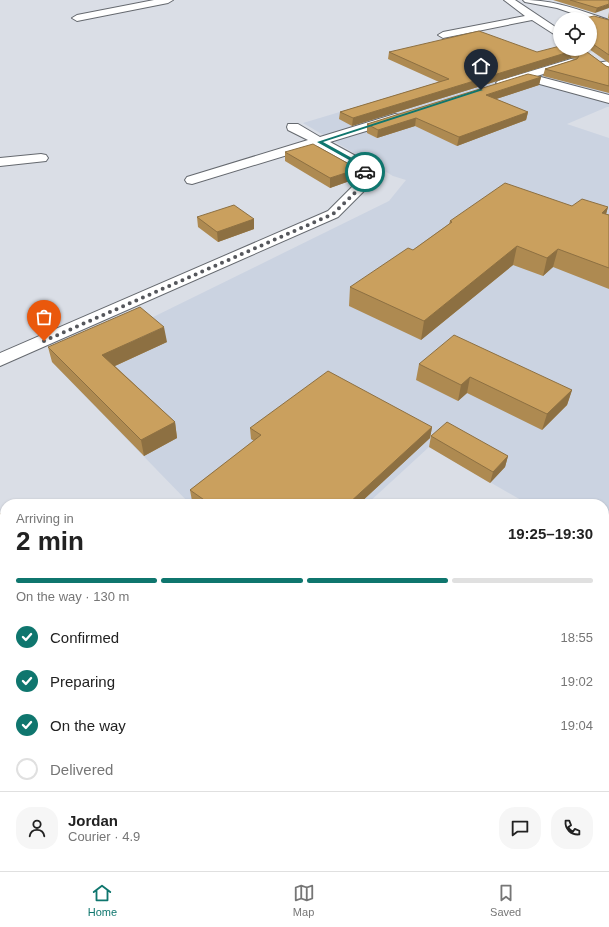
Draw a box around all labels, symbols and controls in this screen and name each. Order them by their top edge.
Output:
map controls [553,12,597,56]
button: locate [553,12,597,56]
pin [464,49,498,90]
icon: home [470,55,492,77]
courier [345,152,385,192]
icon: car [354,161,376,183]
pin [27,300,61,341]
icon: bag [33,306,55,328]
text: Arriving in [16,511,74,526]
text: 19:25–19:30 [508,525,593,542]
text: 2 min [16,526,84,556]
text: On the way · 130 m [16,589,129,604]
icon: check [16,626,38,648]
text: Confirmed [50,629,119,646]
text: 18:55 [560,630,593,645]
icon: check [16,670,38,692]
text: Preparing [50,673,115,690]
text: 19:02 [560,674,593,689]
icon: check [16,714,38,736]
text: On the way [50,717,126,734]
text: 19:04 [560,718,593,733]
text: Delivered [50,761,113,778]
button: person [16,807,58,849]
button: chat [499,807,541,849]
button: phone [551,807,593,849]
text: Jordan [68,812,118,829]
text: Courier · 4.9 [68,829,140,844]
tab: Home [88,882,117,918]
tab: Map [293,882,315,918]
tab: Saved [490,882,521,918]

